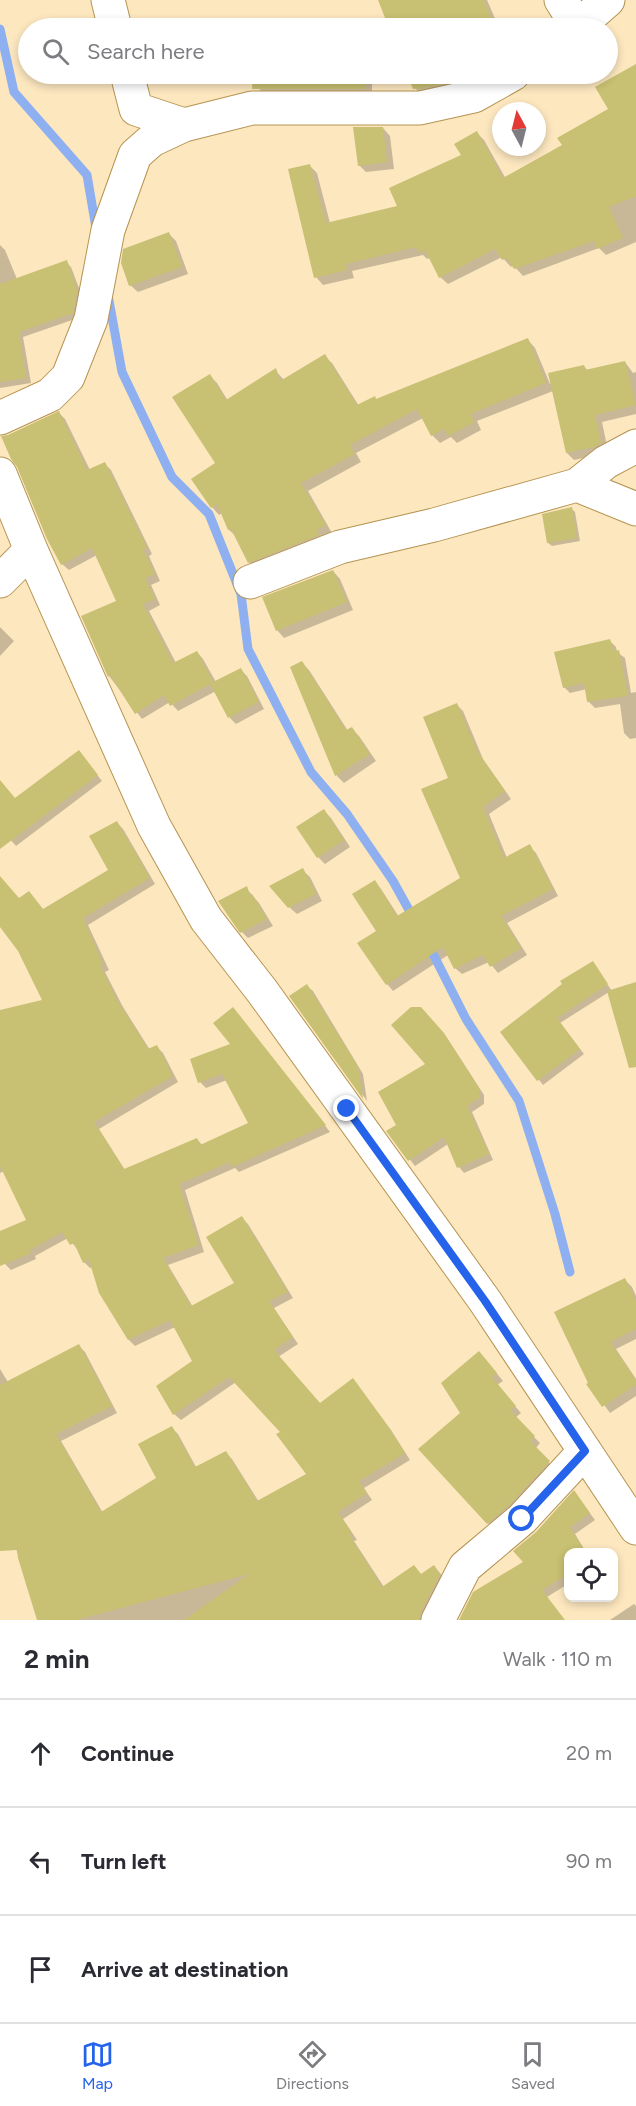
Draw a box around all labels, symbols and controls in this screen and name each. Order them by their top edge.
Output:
search box [18,18,618,84]
icon: search [39,35,72,68]
text: Search here [87,38,205,65]
north arrow [492,102,546,156]
route end [333,1095,359,1121]
route start [508,1505,534,1531]
map controls [564,1548,618,1602]
button: locate [564,1548,618,1602]
text: 2 min [24,1643,90,1675]
text: Walk · 110 m [503,1647,612,1671]
icon: ahead [24,1737,57,1770]
text: Continue [81,1740,174,1767]
text: 20 m [566,1741,612,1765]
icon: left [24,1845,57,1878]
text: Turn left [81,1848,167,1875]
text: 90 m [566,1849,612,1873]
icon: arrive [24,1953,57,1986]
text: Arrive at destination [81,1956,289,1983]
tab: Map [81,2038,114,2093]
tab: Directions [276,2038,349,2093]
tab: Saved [511,2038,555,2093]

